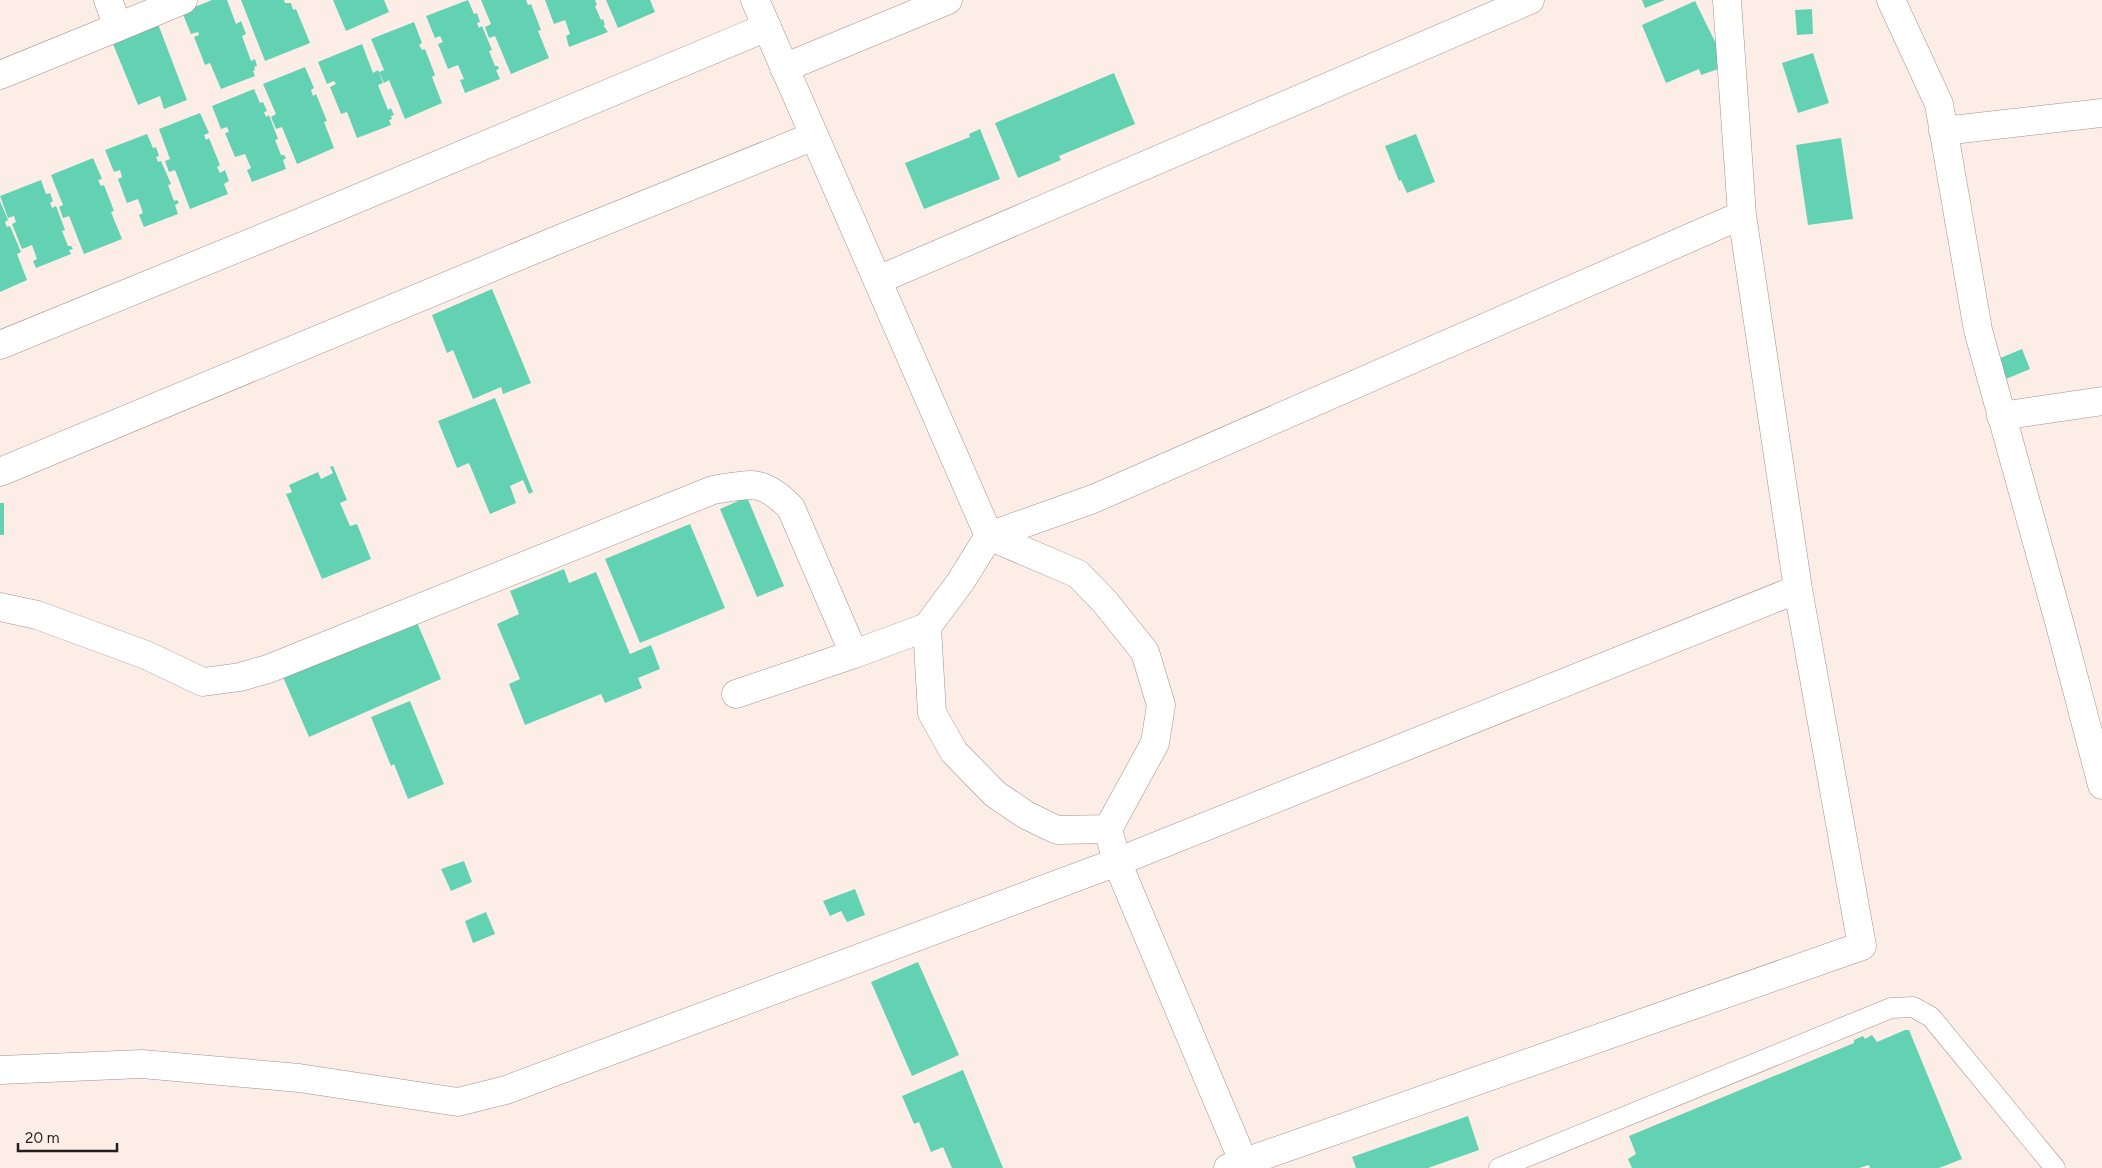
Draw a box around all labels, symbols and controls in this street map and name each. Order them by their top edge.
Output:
scale bar [18,1120,116,1152]
text: 20 m [25,1129,59,1147]

